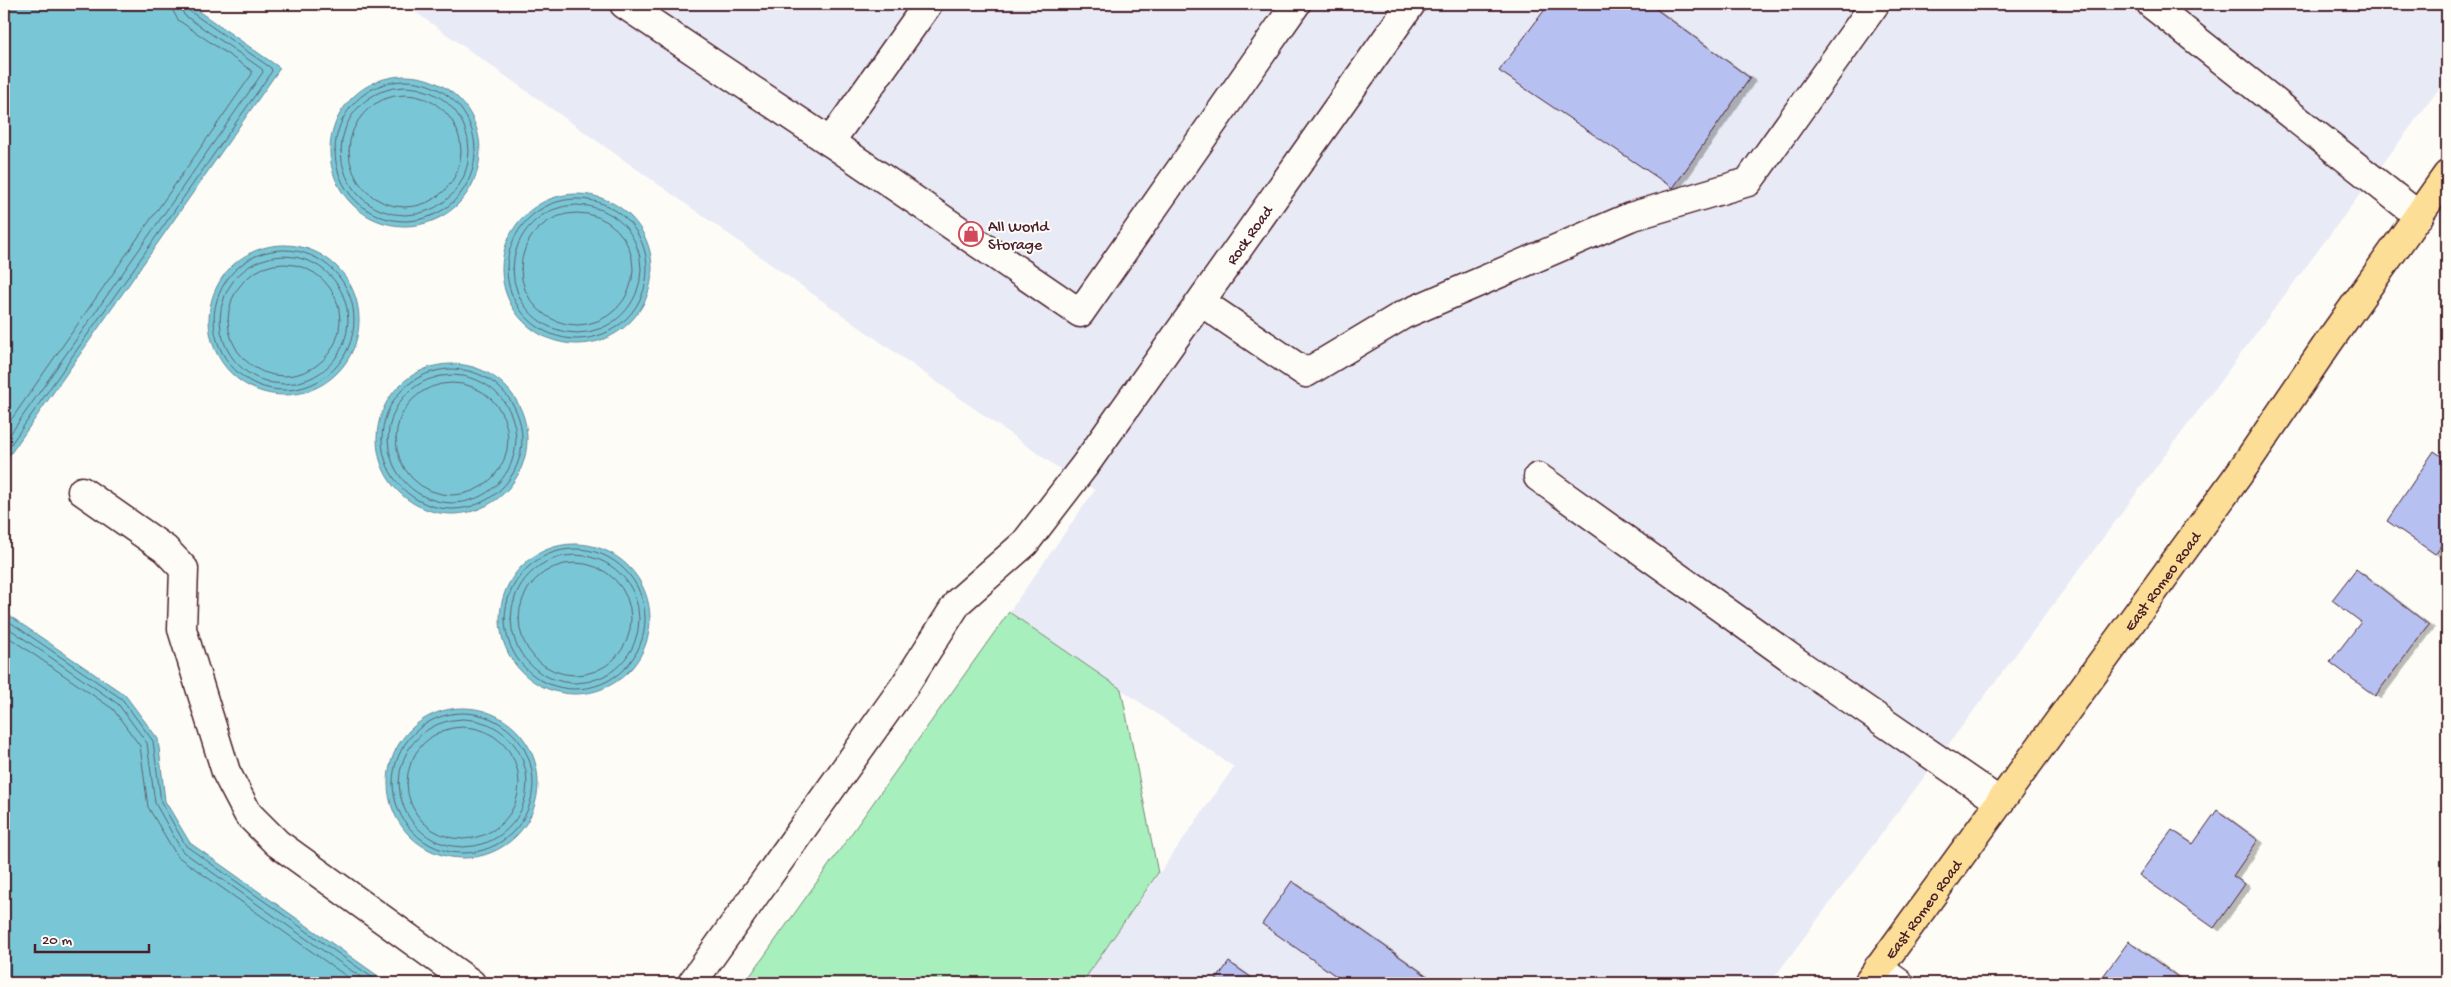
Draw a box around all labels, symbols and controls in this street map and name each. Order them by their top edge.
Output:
street label: Rock Road [1224,202,1279,270]
place label: All World Storage [988,219,1050,256]
shop icon: All World Storage [958,221,984,247]
street label: East Romeo Road [2122,528,2208,636]
street label: East Romeo Road [1882,856,1969,964]
scale bar [35,922,149,954]
text: 20 m [42,932,72,950]

